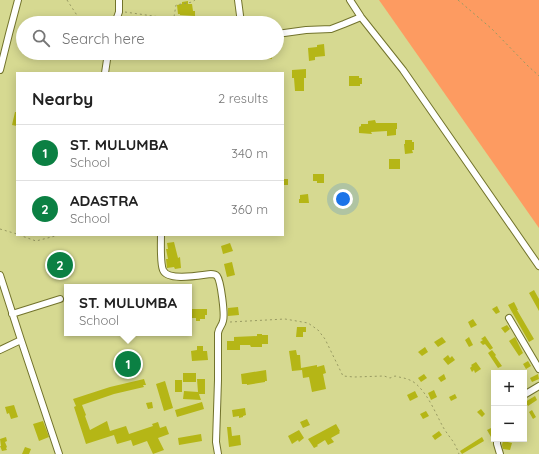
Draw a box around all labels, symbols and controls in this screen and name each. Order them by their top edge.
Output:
search box [16,16,284,60]
icon: search [30,27,52,49]
text: Search here [62,29,145,48]
text: Nearby [32,88,93,109]
text: 2 results [218,90,268,106]
text: ST. MULUMBA [70,135,168,154]
text: 1 [42,145,48,161]
text: 340 m [231,145,268,161]
text: School [70,154,110,170]
your location [333,189,353,209]
text: ADASTRA [70,191,138,210]
text: 2 [41,201,49,217]
text: 360 m [231,201,268,217]
text: School [70,210,110,226]
pin: 2 [47,250,73,280]
popup [64,284,192,336]
text: ST. MULUMBA [79,293,177,312]
text: School [79,312,119,328]
pin: 1 [115,349,141,379]
map controls [491,370,527,442]
button: + [491,370,527,406]
button: − [491,406,527,442]

